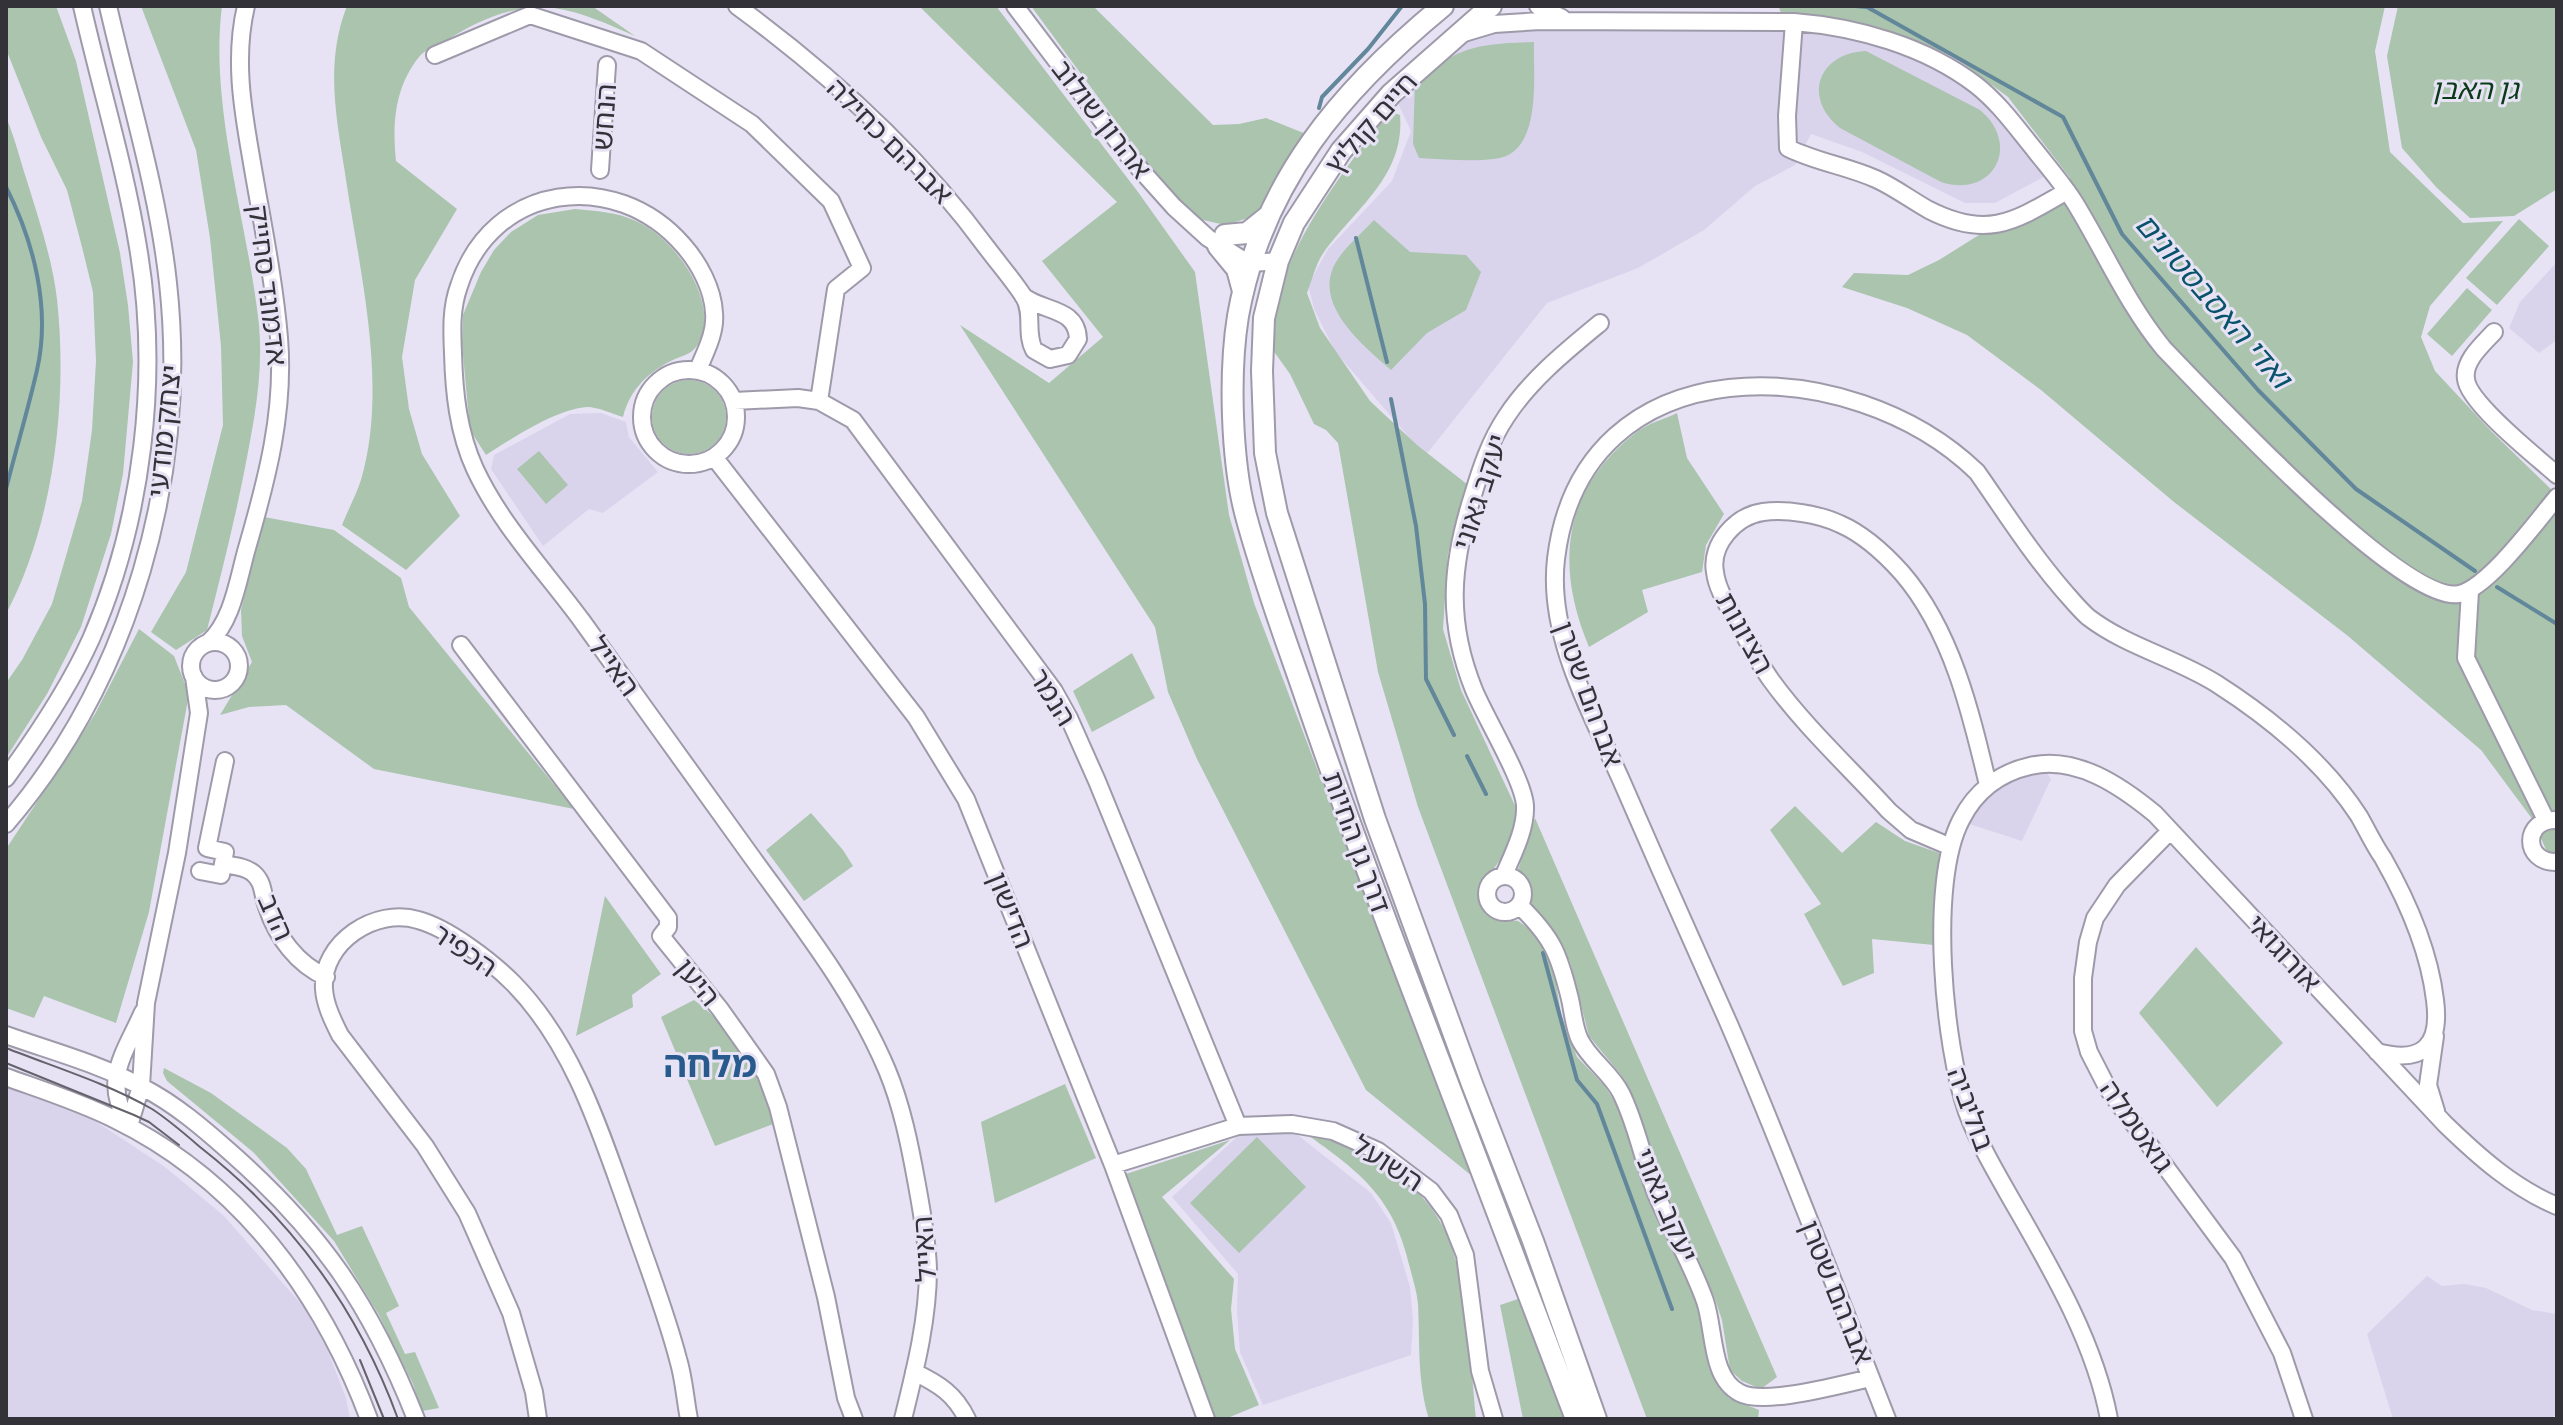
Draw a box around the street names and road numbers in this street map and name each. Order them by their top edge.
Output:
street label: אהרון שולוב [1045,53,1158,185]
street label: חיים קוליץ [1318,66,1424,181]
street label: אברהם כחילה [820,72,959,211]
street label: הנחש [586,82,623,152]
street label: אדמונד סחייק [241,203,294,368]
street label: יצחק מודעי [141,363,188,499]
street label: יעקב גאוני [1446,430,1515,554]
street label: הציונות [1709,587,1780,679]
street label: אברהם שטרן [1547,617,1630,771]
street label: האייל [581,630,646,703]
street label: הנמר [1022,663,1083,732]
street label: דרך גן החיות [1316,767,1397,917]
street label: הדישון [980,867,1041,953]
street label: הדב [251,889,300,946]
street label: אורוגואי [2240,908,2327,999]
street label: הכפיר [426,917,503,984]
street label: היען [669,952,727,1013]
street label: בוליביה [1940,1063,2001,1156]
street label: גואטמלה [2093,1074,2180,1179]
street label: השועל [1346,1128,1429,1198]
street label: יעקב גאוני [1627,1144,1704,1267]
street label: האייל [906,1215,943,1283]
street label: אברהם שטרן [1793,1215,1880,1369]

